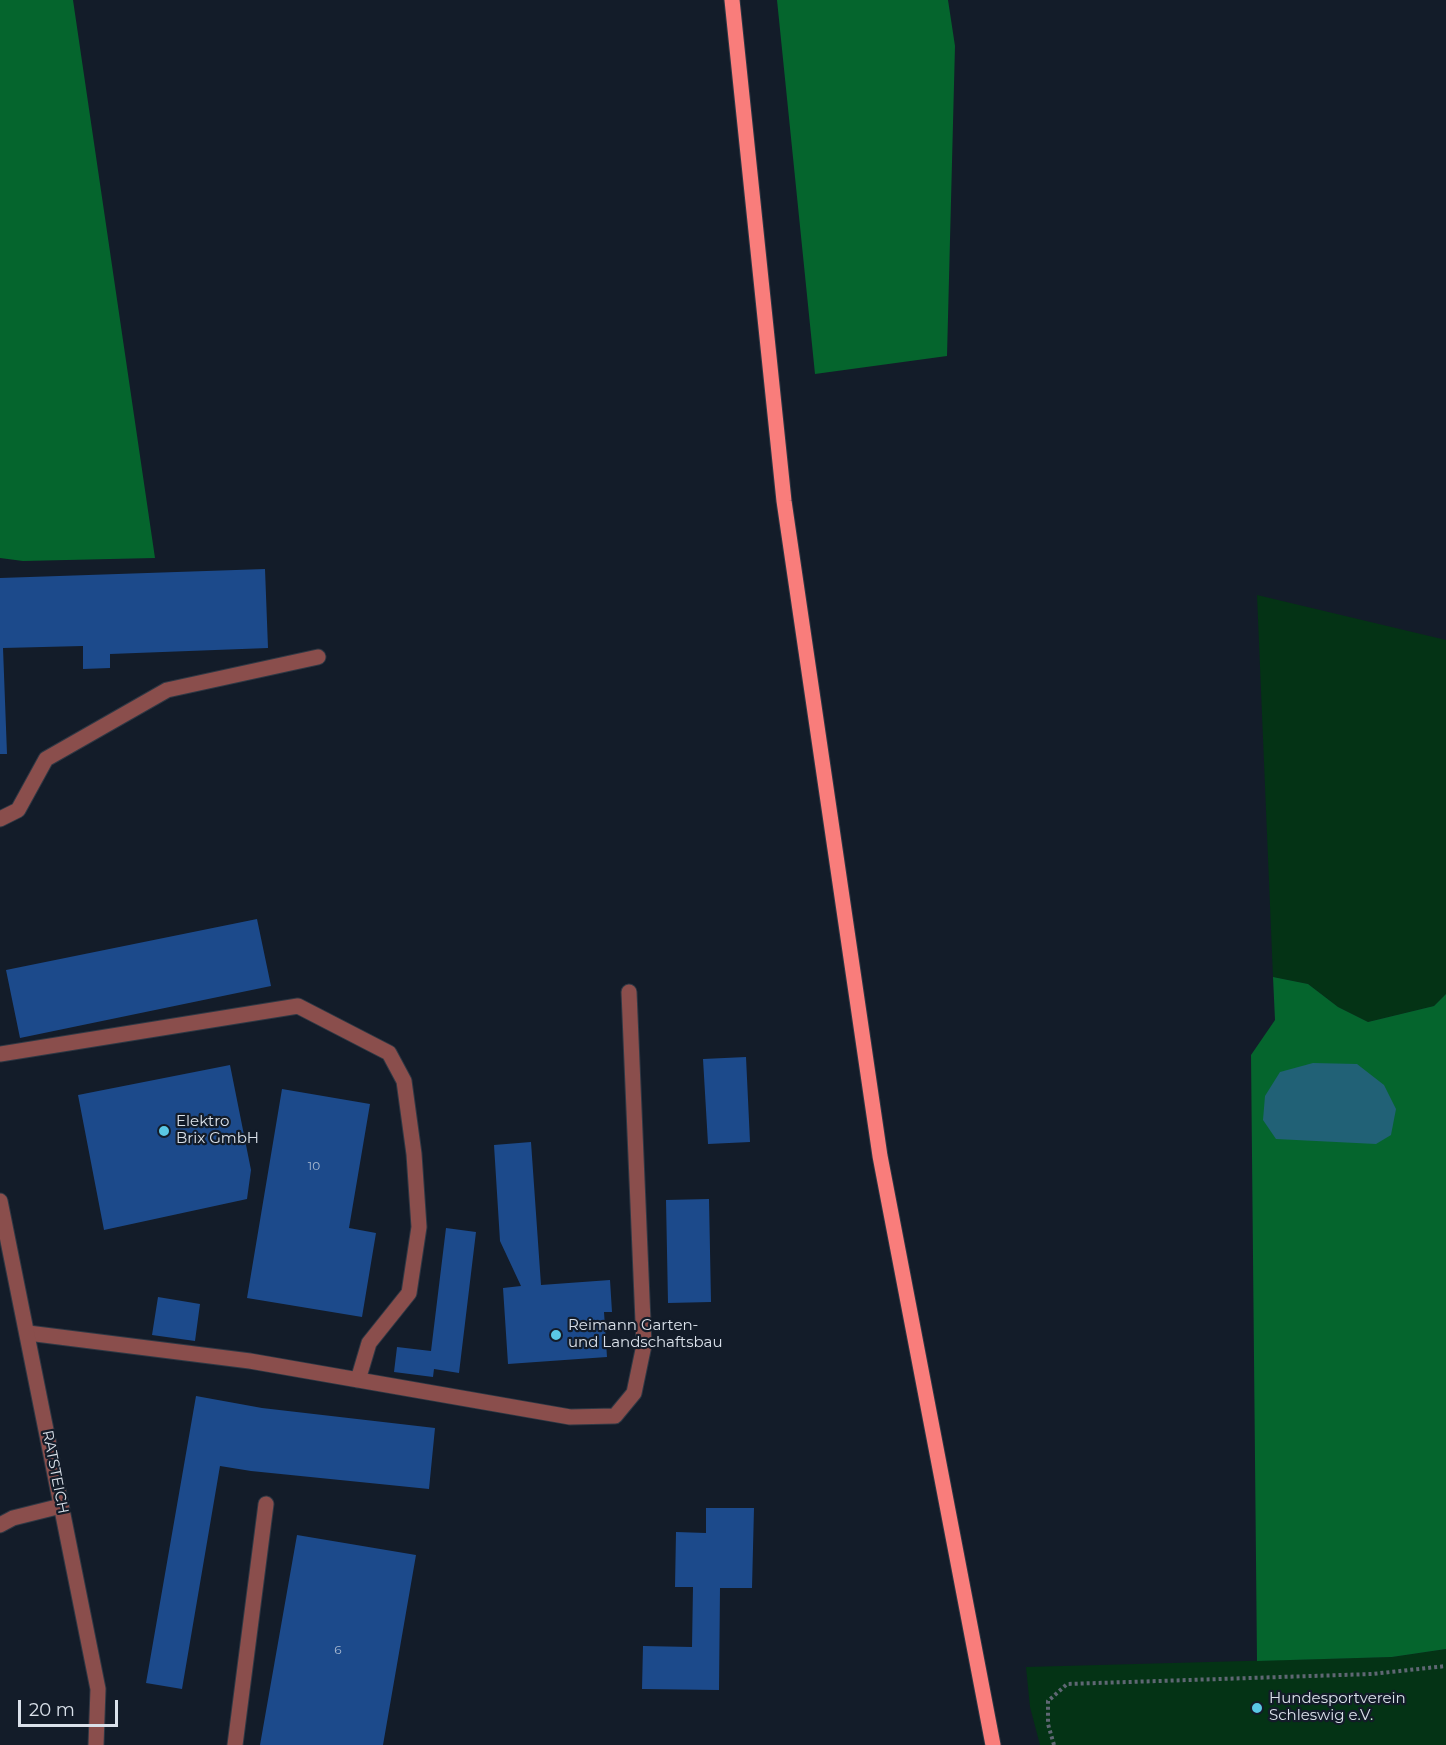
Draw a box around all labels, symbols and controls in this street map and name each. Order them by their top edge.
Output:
place label: Elektro Brix GmbH [176,1113,259,1148]
marker: Elektro Brix GmbH [157,1124,171,1138]
house number: 10 [308,1159,320,1173]
place label: Reimann Garten- und Landschaftsbau [568,1317,722,1352]
marker: Reimann Garten- und Landschaftsbau [549,1328,563,1342]
street label: RATSTEICH [38,1429,72,1515]
house number: 6 [334,1643,342,1657]
scale bar [21,1688,122,1726]
place label: Hundesportverein Schleswig e.V. [1269,1690,1406,1725]
text: 20 m [29,1699,75,1721]
marker: Hundesportverein Schleswig e.V. [1250,1701,1264,1715]

